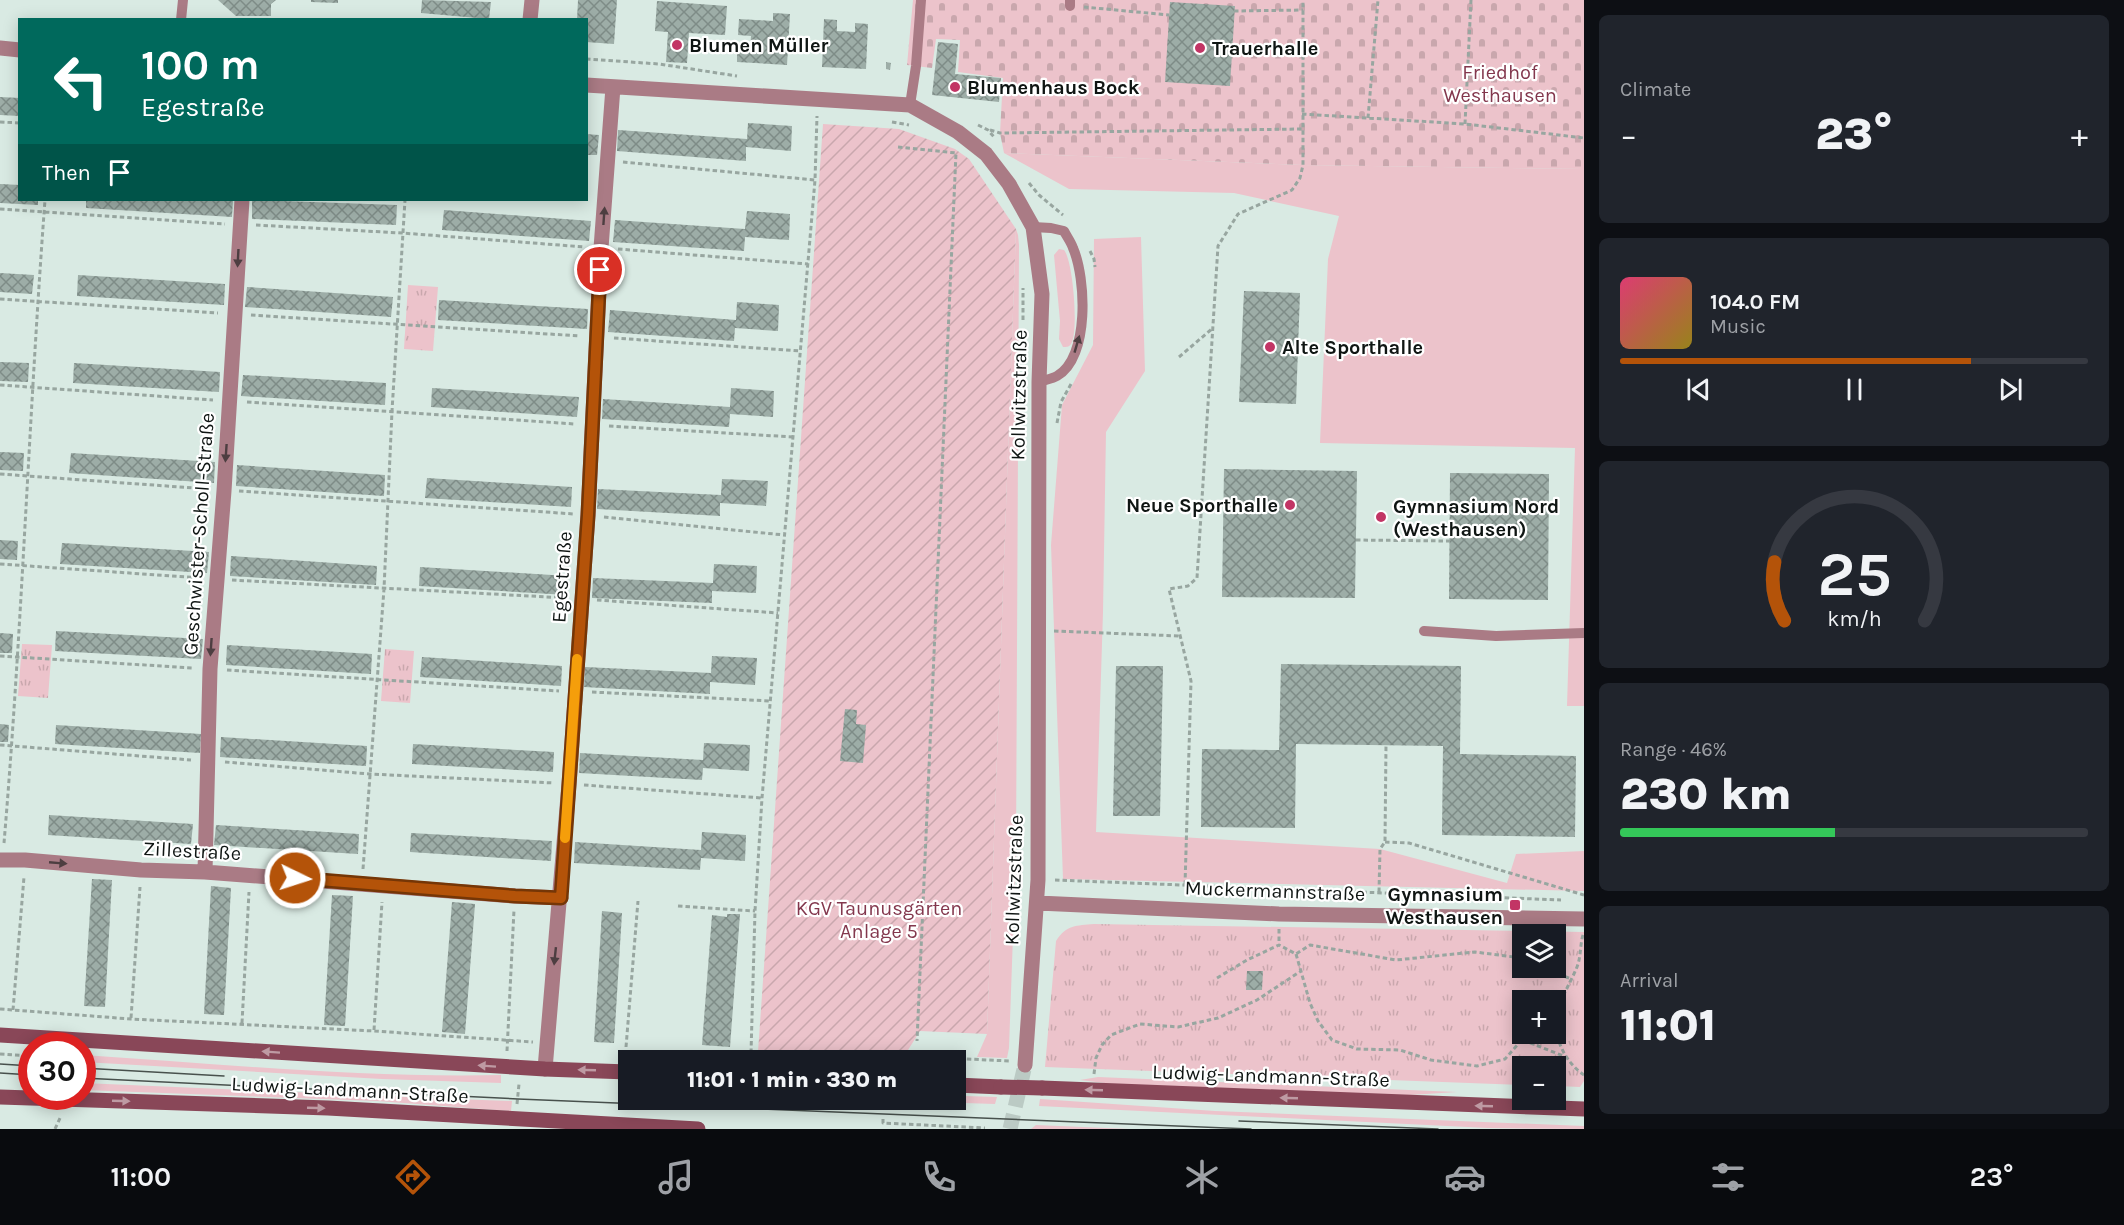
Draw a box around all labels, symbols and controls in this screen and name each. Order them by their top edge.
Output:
place label: Blumen Müller [689,34,828,57]
place label: Trauerhalle [1212,37,1318,60]
marker: Blumen Müller [670,38,684,52]
text: 100 m [141,40,260,90]
marker: Trauerhalle [1193,41,1207,55]
icon: left [42,42,120,120]
park label: Friedhof Westhausen [1443,61,1557,107]
place label: Blumenhaus Bock [967,76,1140,99]
text: Climate [1620,78,1691,101]
marker: Blumenhaus Bock [948,80,962,94]
text: Egestraße [141,91,265,123]
text: 23° [1815,108,1893,160]
text: − [1620,116,1637,154]
text: + [2071,116,2088,154]
icon: arrive [103,156,136,189]
text: Then [42,160,91,186]
one-way arrow [599,206,608,225]
pin [574,244,625,295]
one-way arrow [234,248,243,267]
icon: arrive [583,253,616,286]
text: 104.0 FM [1710,289,1800,315]
text: Music [1710,315,1766,338]
street label: Kollwitzstraße [1006,330,1032,460]
one-way arrow [1073,335,1082,353]
place label: Alte Sporthalle [1282,336,1423,359]
marker: Alte Sporthalle [1263,340,1277,354]
icon: previous [1682,373,1715,406]
icon: pause [1838,373,1871,406]
icon: next [1994,373,2027,406]
street label: Geschwister-Scholl-Straße [179,412,219,656]
one-way arrow [222,443,231,462]
place label: Neue Sporthalle [1126,494,1278,517]
place label: Gymnasium Nord (Westhausen) [1393,495,1559,541]
marker: Neue Sporthalle [1283,498,1297,512]
marker: Gymnasium Nord (Westhausen) [1374,510,1388,524]
street label: Egestraße [547,530,577,624]
text: 25 [1817,539,1891,612]
text: km/h [1827,607,1881,632]
one-way arrow [207,637,216,656]
text: Range · 46% [1620,738,1727,761]
text: 230 km [1620,768,1792,820]
street label: Kollwitzstraße [1000,814,1028,946]
street label: Zillestraße [142,837,242,865]
position arrow [263,846,327,910]
one-way arrow [49,858,68,868]
street label: Muckermannstraße [1184,876,1366,906]
place label: Gymnasium Westhausen [1386,883,1503,929]
park label: KGV Taunusgärten Anlage 5 [796,897,962,943]
marker: Gymnasium Westhausen [1508,898,1522,912]
map controls [1512,924,1566,1110]
button: layers [1512,924,1566,978]
one-way arrow [550,946,560,965]
text: Arrival [1620,969,1679,992]
button: + [1512,990,1566,1044]
text: 11:01 [1620,999,1716,1051]
speed limit sign: 30 [18,1032,96,1110]
one-way arrow [261,1048,280,1057]
button: − [1512,1056,1566,1110]
street label: Ludwig-Landmann-Straße [1152,1060,1390,1092]
one-way arrow [477,1061,496,1070]
one-way arrow [577,1066,596,1075]
text: 11:01 · 1 min · 330 m [687,1067,897,1093]
street label: Ludwig-Landmann-Straße [231,1072,469,1108]
one-way arrow [1084,1086,1103,1095]
one-way arrow [1279,1093,1298,1102]
one-way arrow [112,1096,131,1105]
one-way arrow [1474,1101,1493,1110]
one-way arrow [307,1103,326,1113]
icon: directions [392,1156,434,1198]
icon: music [655,1156,697,1198]
icon: phone [918,1156,960,1198]
icon: climate [1181,1156,1223,1198]
icon: car [1444,1156,1486,1198]
icon: filters [1707,1156,1749,1198]
text: 11:00 [110,1161,171,1193]
text: 23° [1970,1161,2013,1193]

